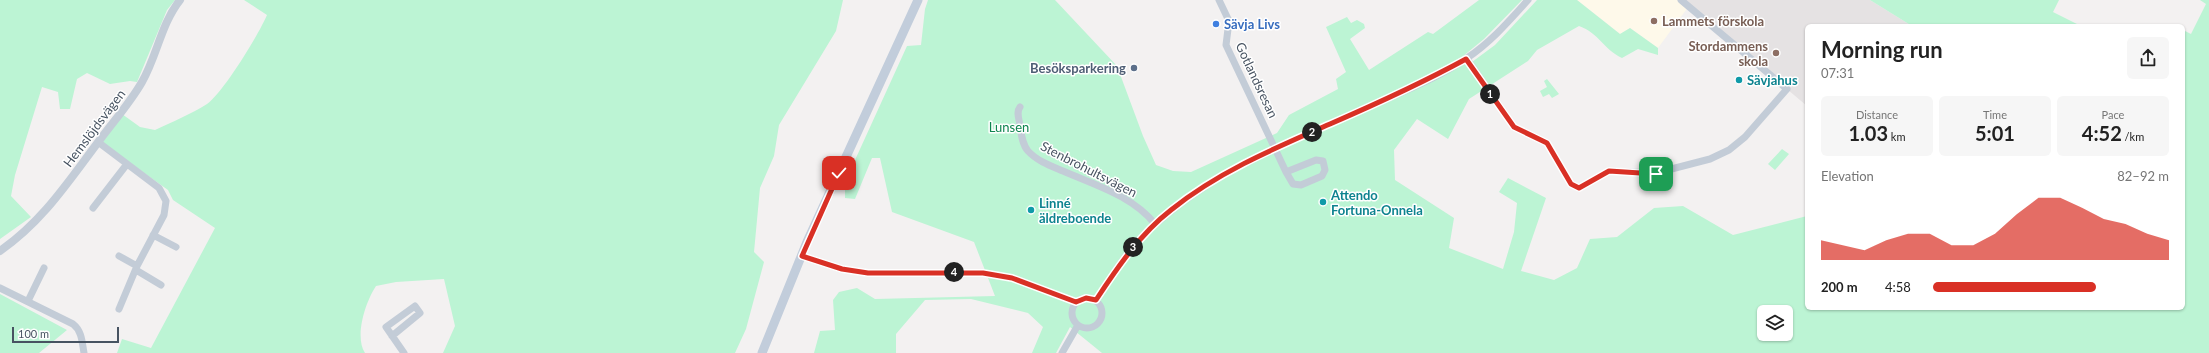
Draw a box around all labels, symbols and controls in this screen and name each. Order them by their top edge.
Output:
place label: Lammets förskola [1662,13,1764,29]
place label: Sävja Livs [1224,16,1280,32]
marker: Lammets förskola [1649,16,1659,26]
marker: Sävja Livs [1211,19,1221,29]
text: Morning run [1821,36,1943,63]
button: share [2127,37,2169,79]
place label: Stordammens skola [1688,38,1768,69]
street label: Gotlandsresan [1232,40,1282,120]
marker: Stordammens skola [1771,48,1781,58]
place label: Besöksparkering [1030,60,1126,76]
marker: Besöksparkering [1129,63,1139,73]
text: 07:31 [1821,65,1854,81]
place label: Sävjahus [1747,72,1798,88]
marker: Sävjahus [1734,75,1744,85]
pin: 1 [1480,84,1500,104]
street label: Hemslöjdsvägen [60,86,128,170]
text: 1 [1487,87,1493,100]
text: Distance [1856,108,1898,121]
text: Time [1983,108,2007,121]
text: Pace [2102,108,2124,121]
park label: Lunsen [989,119,1029,135]
text: 1.03 [1848,121,1888,145]
text: 5:01 [1975,121,2015,145]
text: 4:52 [2082,121,2122,145]
pin: 2 [1302,122,1322,142]
text: 2 [1309,125,1315,138]
text: km [1888,130,1906,143]
text: /km [2122,130,2144,143]
street label: Stenbrohultsvägen [1038,138,1140,200]
pin [822,156,856,190]
pin [1639,157,1673,191]
icon: check [828,162,850,184]
icon: arrive [1645,163,1667,185]
text: Elevation [1821,168,1874,184]
text: 82–92 m [2117,168,2169,184]
place label: Attendo Fortuna-Onnela [1330,187,1423,218]
place label: Linné äldreboende [1039,195,1111,226]
marker: Attendo Fortuna-Onnela [1318,197,1328,207]
marker: Linné äldreboende [1026,205,1036,215]
pin: 3 [1123,237,1143,257]
text: 3 [1130,240,1136,253]
pin: 4 [944,262,964,282]
text: 4 [951,265,957,278]
text: 200 m [1821,279,1858,295]
text: 4:58 [1885,279,1911,295]
map controls [1757,305,1793,341]
button: layers [1757,305,1793,341]
scale bar [12,325,119,344]
text: 100 m [18,327,49,340]

